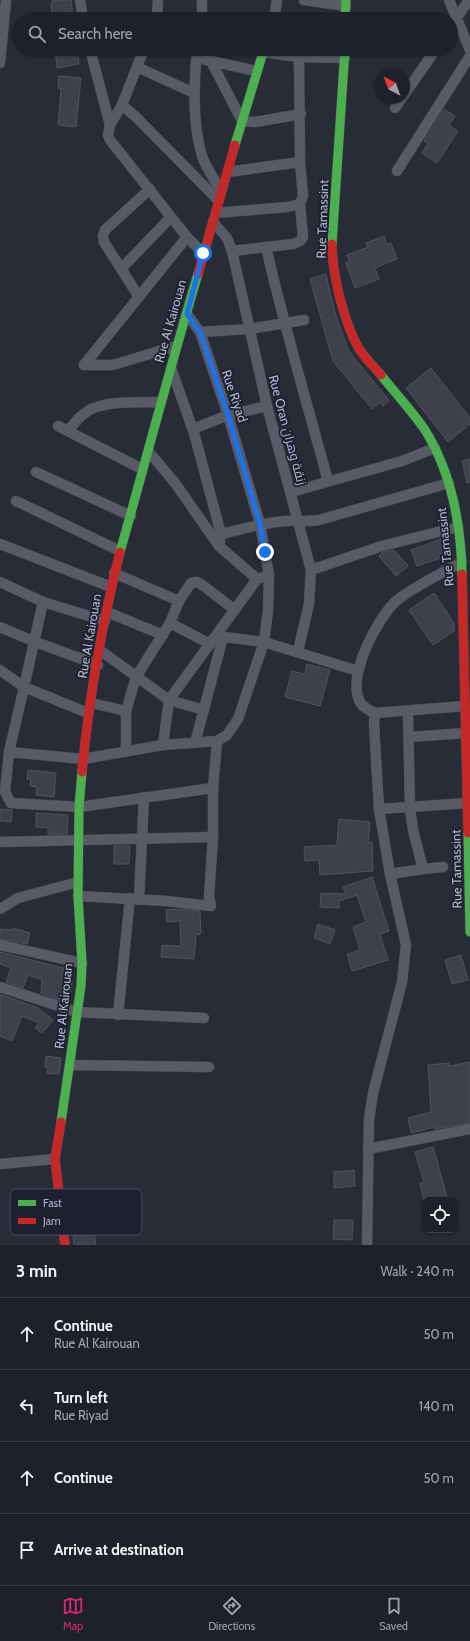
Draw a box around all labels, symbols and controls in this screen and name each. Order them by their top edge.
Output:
search box [12,12,458,56]
icon: search [26,23,48,45]
text: Search here [58,25,133,43]
north arrow [374,68,410,104]
street label: Rue Tamassint [313,179,331,259]
route start [194,244,212,262]
street label: Rue Al Kairouan [150,278,190,364]
street label: Rue Riyad [219,368,251,424]
street label: Rue Oran زنقة وهران [266,373,310,487]
street label: Rue Tamassint [433,506,457,587]
route end [256,543,274,561]
street label: Rue Al Kairouan [74,592,104,680]
street label: Rue Tamassint [447,829,465,909]
street label: Rue Al Kairouan [51,963,75,1049]
legend [10,1189,142,1235]
text: Fast [43,1196,62,1210]
map controls [422,1197,458,1233]
button: locate [422,1197,458,1233]
text: Jam [42,1214,61,1228]
text: 3 min [16,1261,57,1281]
text: Walk · 240 m [380,1263,454,1279]
text: Continue [54,1317,113,1335]
icon: ahead [16,1323,38,1345]
text: 50 m [424,1326,454,1342]
text: Rue Al Kairouan [54,1335,140,1351]
text: Turn left [54,1389,108,1407]
icon: left [16,1395,38,1417]
text: 140 m [419,1398,454,1414]
text: Rue Riyad [54,1407,109,1423]
icon: ahead [16,1467,38,1489]
text: Continue [54,1469,113,1487]
text: 50 m [424,1470,454,1486]
icon: arrive [16,1539,38,1561]
text: Arrive at destination [54,1541,184,1559]
tab: Map [62,1595,84,1633]
tab: Directions [208,1595,255,1633]
tab: Saved [379,1595,408,1633]

